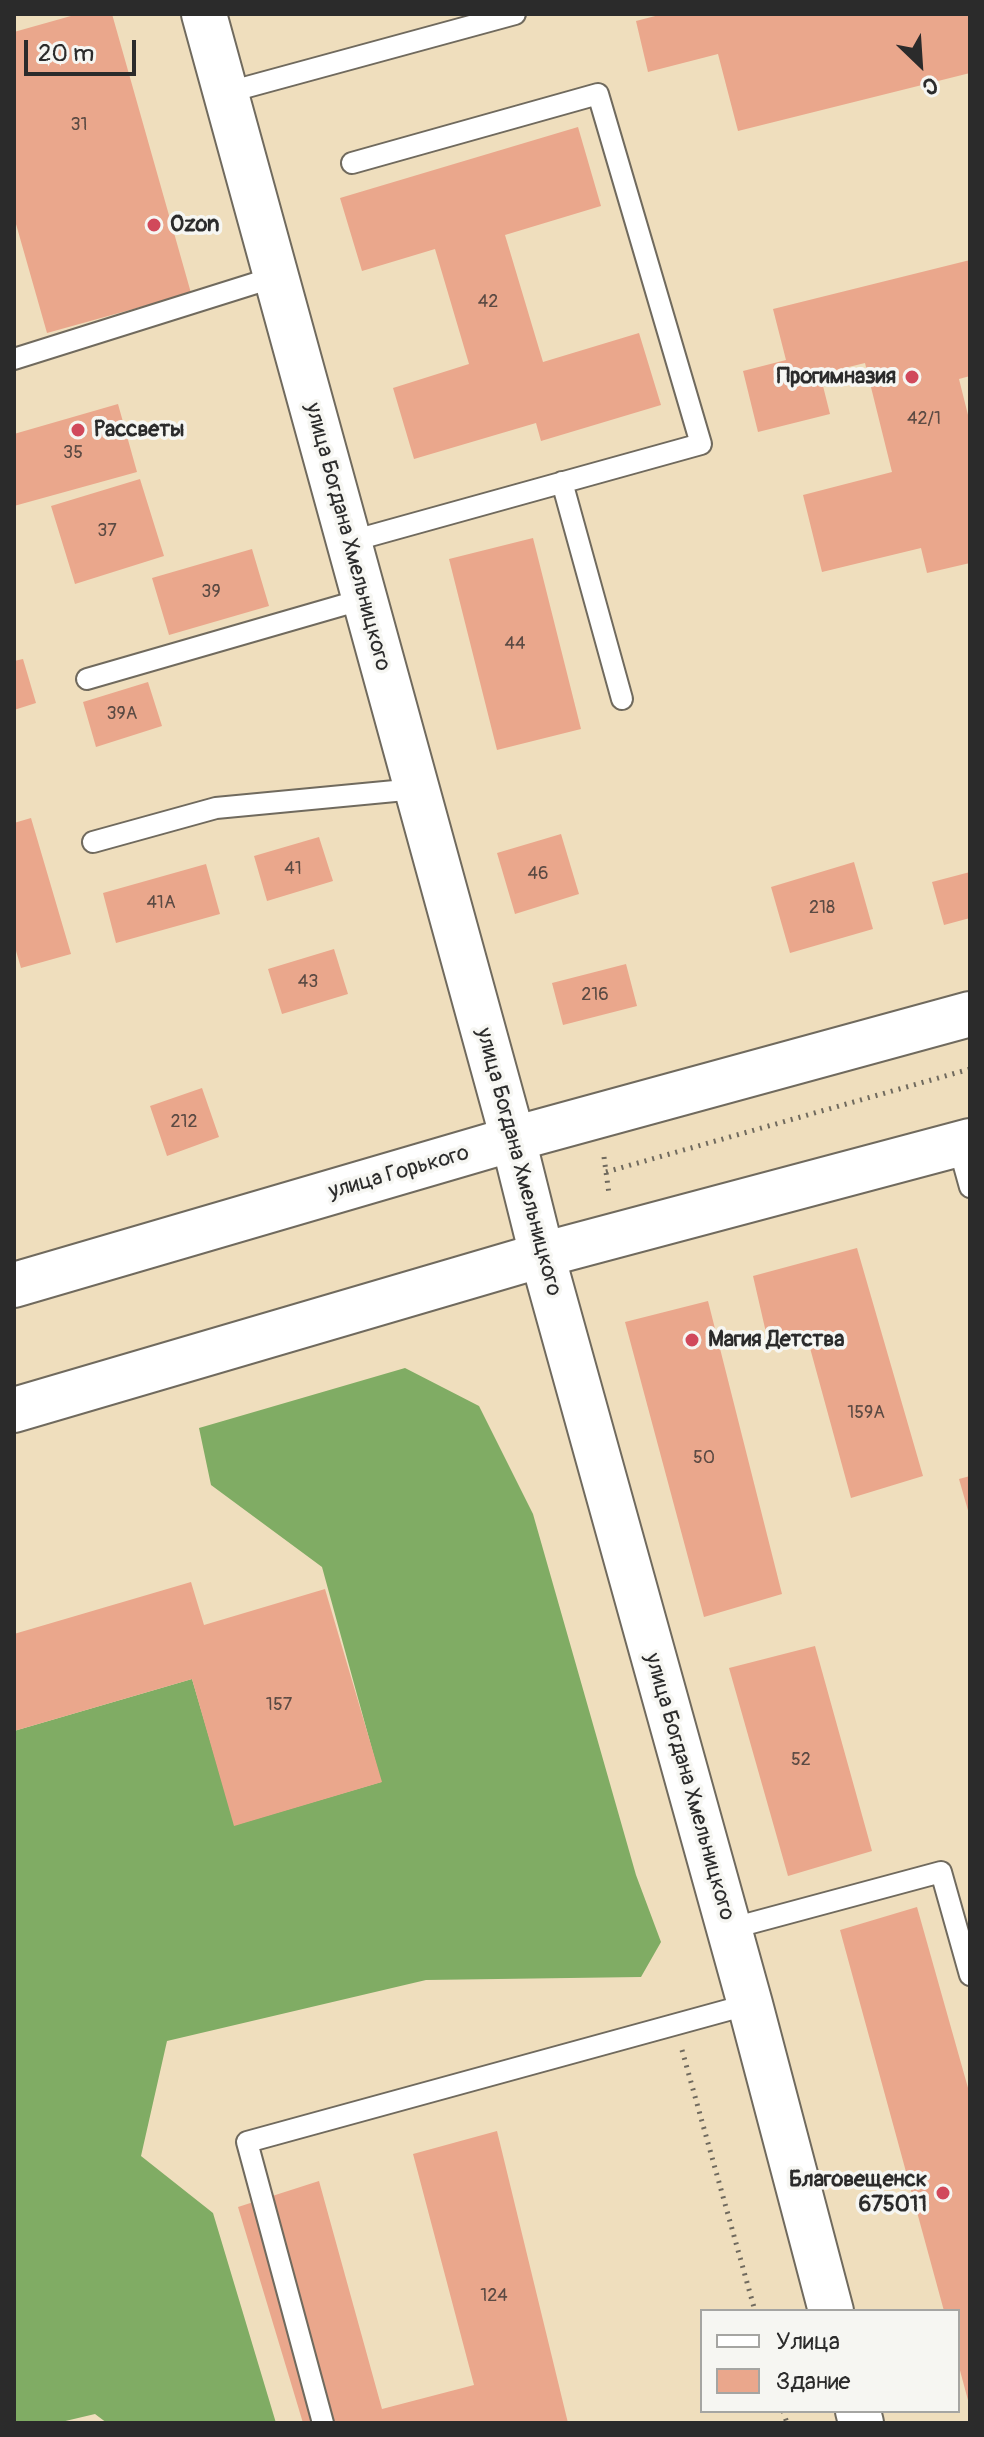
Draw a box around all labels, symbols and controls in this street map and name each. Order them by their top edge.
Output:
scale bar [28,24,140,74]
north arrow [880,24,960,104]
text: 20 m [38,39,94,68]
text: С [918,70,942,101]
house number: 31 [70,114,88,136]
place label: Ozon [170,212,219,238]
marker: Ozon [145,216,163,234]
house number: 42 [478,291,498,313]
place label: Прогимназия [777,364,896,390]
marker: Прогимназия [903,368,921,386]
street label: улица Богдана Хмельницкого [298,400,396,674]
house number: 42/1 [907,408,941,430]
place label: Рассветы [94,417,184,443]
marker: Рассветы [69,421,87,439]
house number: 35 [63,442,83,464]
house number: 37 [97,520,117,542]
house number: 39 [201,581,221,603]
house number: 44 [505,633,525,655]
house number: 39А [107,703,137,725]
house number: 41 [284,858,302,880]
house number: 46 [528,863,548,885]
house number: 41А [146,892,176,914]
house number: 218 [809,897,835,919]
house number: 43 [298,971,318,993]
house number: 216 [581,984,609,1006]
street label: улица Богдана Хмельницкого [469,1025,567,1299]
house number: 212 [170,1111,198,1133]
street label: улица Горького [326,1140,472,1206]
place label: Магия Детства [708,1327,844,1353]
marker: Магия Детства [683,1331,701,1349]
house number: 159А [847,1402,885,1424]
house number: 50 [693,1447,715,1469]
street label: улица Богдана Хмельницкого [638,1650,740,1924]
house number: 157 [266,1694,292,1716]
house number: 52 [791,1749,811,1771]
place label: Благовещенск 675011 [789,2167,927,2218]
marker: Благовещенск 675011 [934,2184,952,2202]
house number: 124 [480,2285,508,2307]
legend [700,2309,960,2413]
text: Улица [776,2327,840,2356]
text: Здание [776,2367,850,2396]

